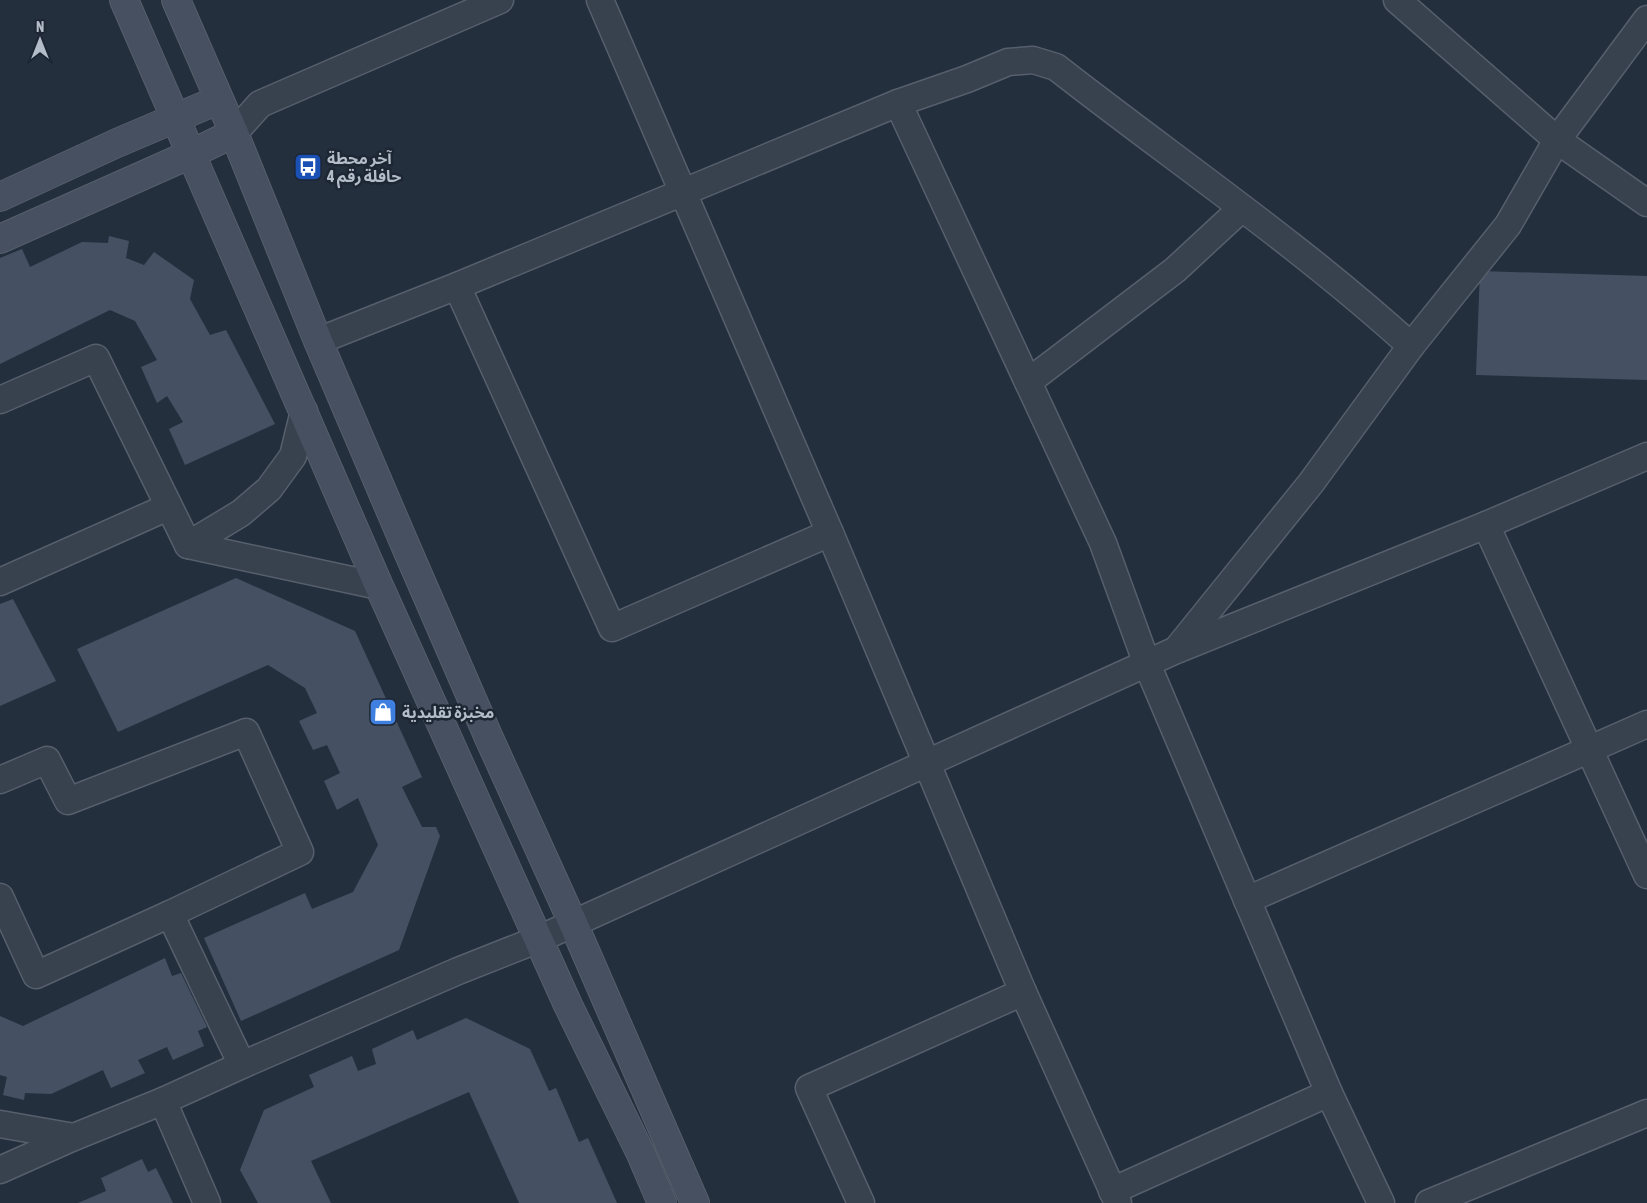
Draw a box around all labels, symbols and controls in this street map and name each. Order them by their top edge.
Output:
north arrow [15,15,65,65]
text: N [36,19,44,35]
place label: آخر محطة حافلة رقم 4 [326,149,401,189]
bus stop icon: آخر محطة حافلة رقم 4 [293,152,323,182]
shop icon: مخبزة تقليدية [368,697,398,727]
place label: مخبزة تقليدية [402,703,494,722]

